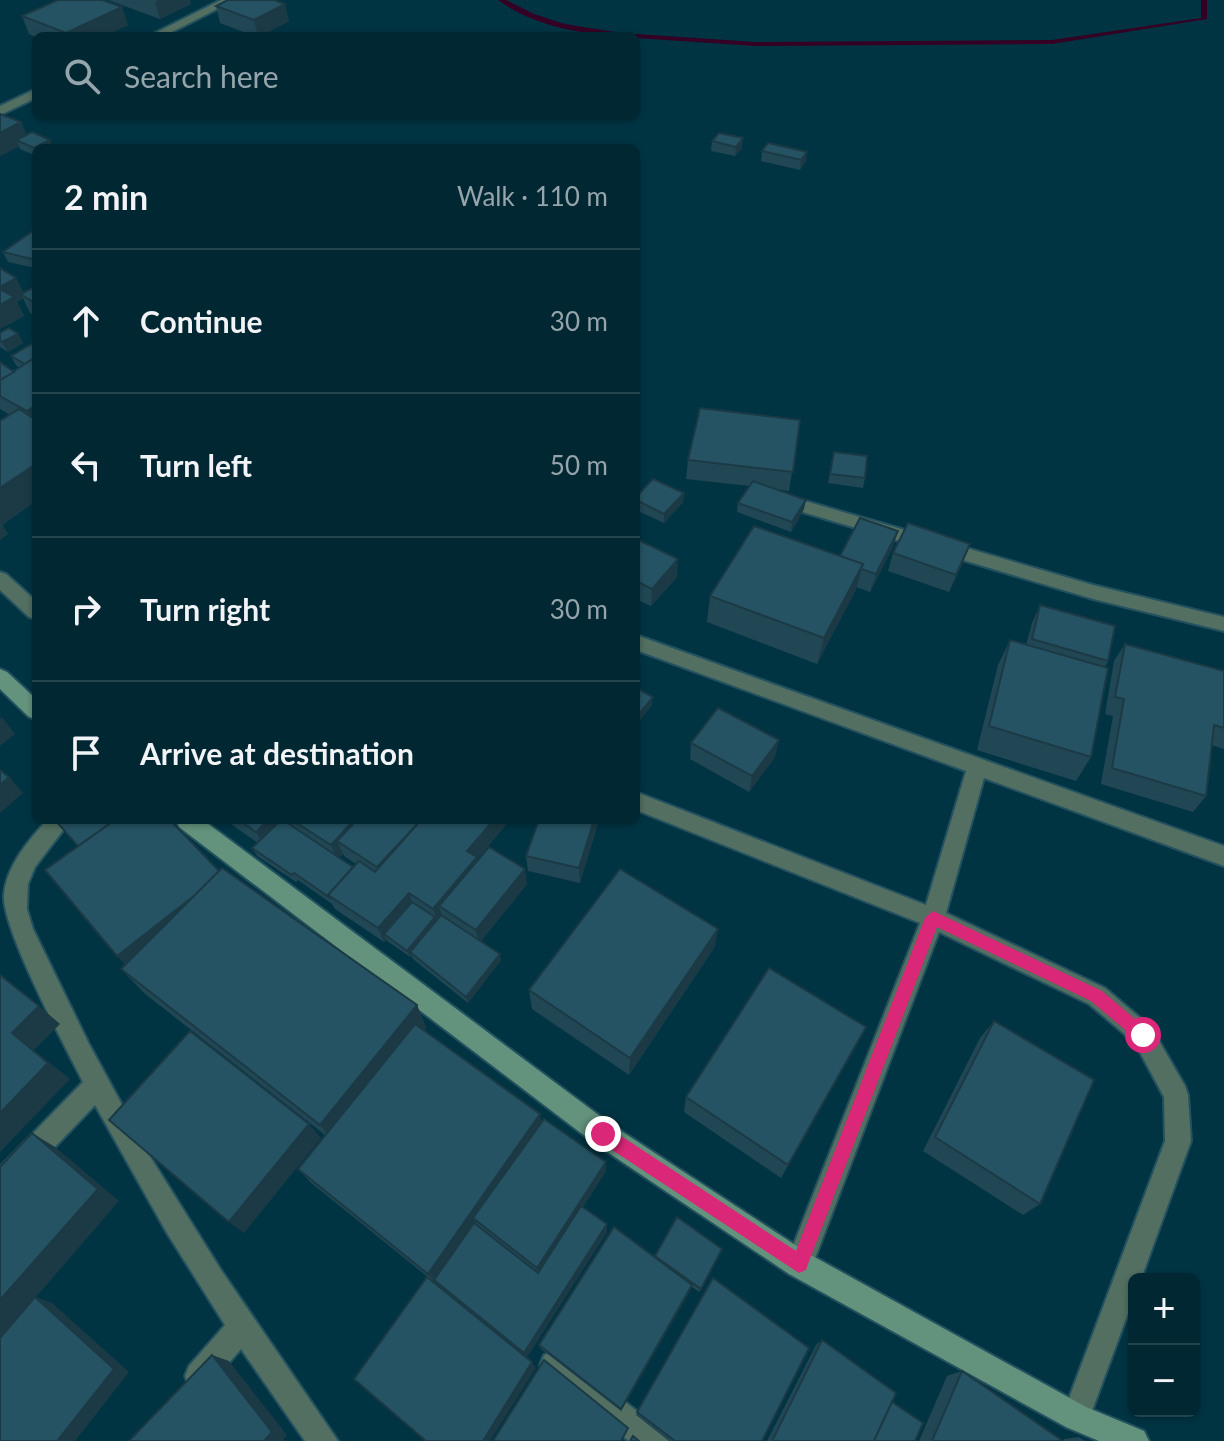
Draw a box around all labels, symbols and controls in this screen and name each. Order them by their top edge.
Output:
search box [32,32,640,120]
icon: search [60,54,104,98]
text: Search here [124,58,279,94]
text: 2 min [64,176,148,217]
text: Walk · 110 m [457,180,608,212]
icon: ahead [64,299,108,343]
text: Continue [140,303,263,339]
text: 30 m [550,305,608,337]
icon: left [64,443,108,487]
text: Turn left [140,447,252,483]
text: 50 m [550,449,608,481]
icon: right [64,587,108,631]
text: Turn right [140,591,270,627]
text: 30 m [550,593,608,625]
icon: arrive [64,731,108,775]
text: Arrive at destination [140,735,414,771]
route start [1125,1017,1161,1053]
route end [585,1116,621,1152]
map controls [1128,1273,1200,1417]
button: + [1128,1273,1200,1345]
button: − [1128,1345,1200,1417]

